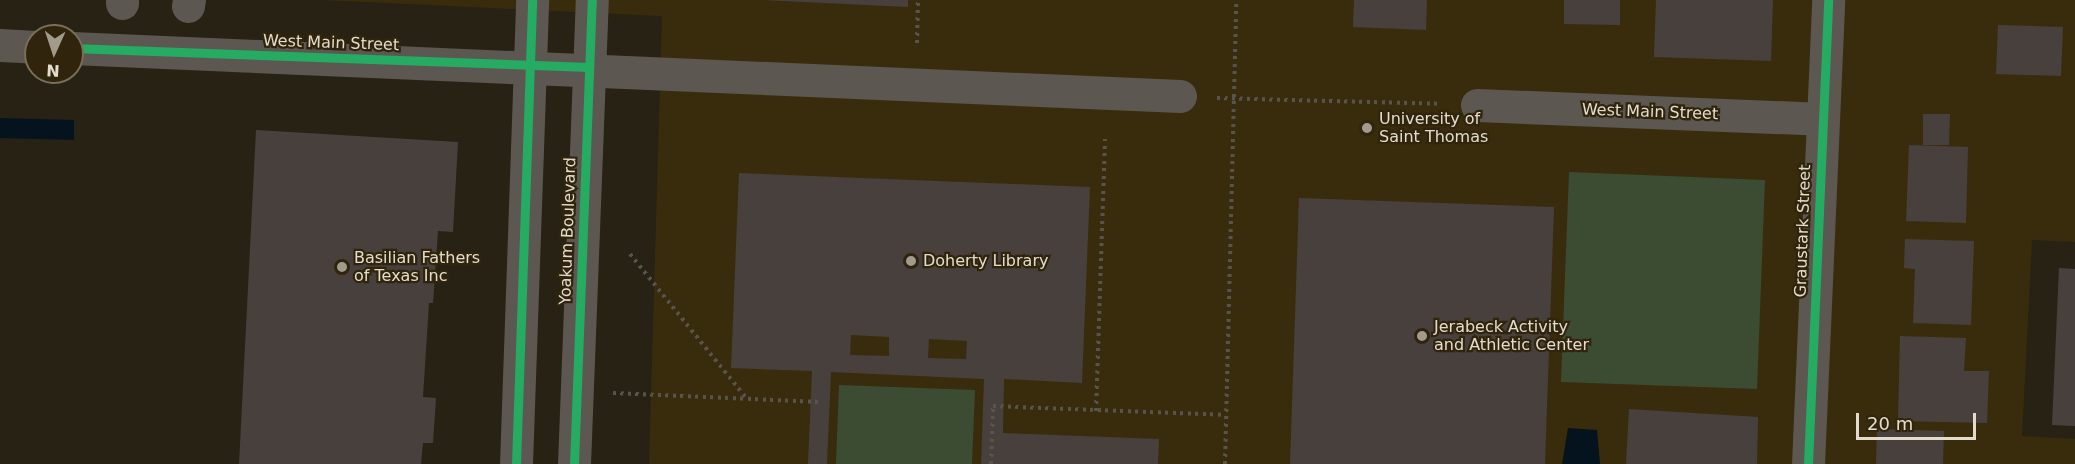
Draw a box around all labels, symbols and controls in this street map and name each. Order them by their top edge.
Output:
north arrow [24,24,84,84]
street label: West Main Street [263,31,399,55]
text: N [46,61,60,80]
street label: West Main Street [1582,100,1718,124]
place label: University of Saint Thomas [1379,109,1488,147]
marker: University of Saint Thomas [1360,121,1374,135]
street label: Yoakum Boulevard [556,157,580,305]
street label: Graustark Street [1791,164,1815,298]
place label: Basilian Fathers of Texas Inc [354,248,480,286]
place label: Doherty Library [923,251,1048,271]
marker: Doherty Library [904,254,918,268]
marker: Basilian Fathers of Texas Inc [335,260,349,274]
place label: Jerabeck Activity and Athletic Center [1434,317,1589,355]
marker: Jerabeck Activity and Athletic Center [1415,329,1429,343]
scale bar [1859,401,1979,439]
text: 20 m [1867,413,1913,434]

